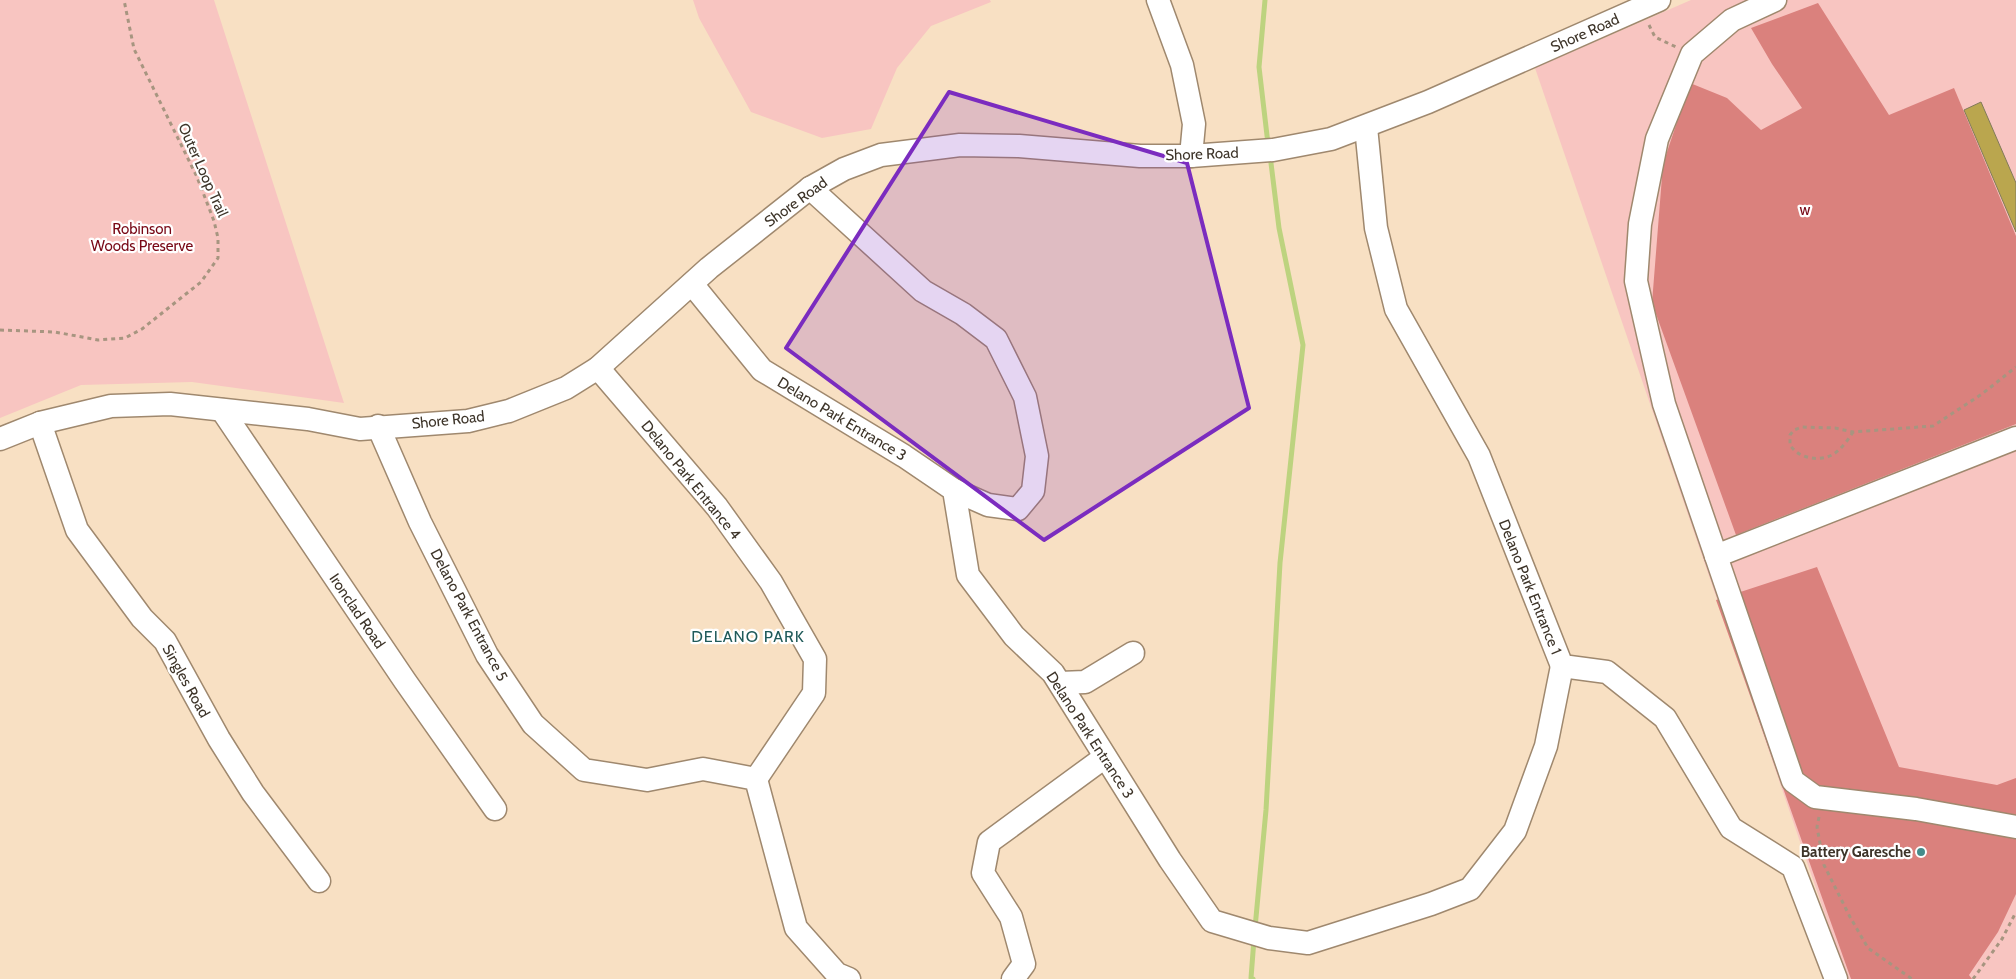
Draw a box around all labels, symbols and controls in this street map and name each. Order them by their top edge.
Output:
street label: Shore Road [1548,10,1622,56]
street label: Outer Loop Trail [174,120,232,220]
street label: Shore Road [1165,144,1239,164]
street label: Shore Road [761,173,831,231]
park label: w [1800,201,1811,219]
park label: Robinson Woods Preserve [91,220,193,255]
street label: Delano Park Entrance 3 [774,373,910,465]
street label: Shore Road [411,407,485,433]
street label: Delano Park Entrance 4 [637,417,745,543]
street label: Delano Park Entrance 1 [1495,517,1565,657]
street label: Delano Park Entrance 5 [426,546,512,684]
street label: Ironclad Road [325,570,389,652]
district label: DELANO PARK [691,627,805,646]
street label: Singles Road [158,641,214,721]
street label: Delano Park Entrance 3 [1042,668,1138,802]
place label: Battery Garesche [1801,843,1911,861]
marker: Battery Garesche [1915,846,1927,858]

